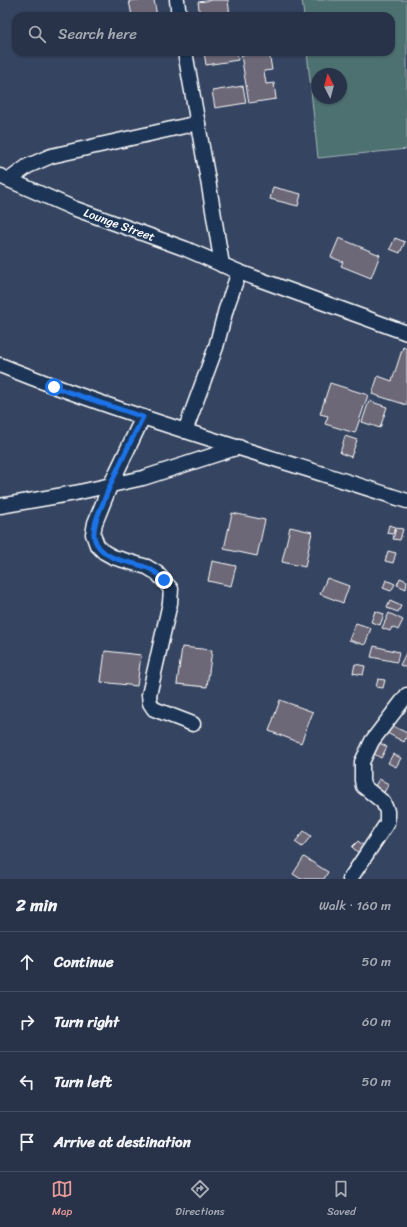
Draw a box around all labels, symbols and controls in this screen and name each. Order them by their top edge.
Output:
search box [12,12,395,56]
text: Search here [58,21,137,47]
icon: search [26,23,48,45]
north arrow [311,68,347,104]
street label: Lounge Street [81,202,158,248]
route start [45,378,63,396]
route end [155,571,173,589]
text: 2 min [16,890,57,920]
text: Walk · 160 m [319,894,391,917]
text: Continue [54,949,114,975]
text: 50 m [361,950,391,973]
icon: ahead [16,951,38,973]
text: Turn right [54,1009,119,1035]
text: 60 m [362,1010,391,1033]
icon: right [16,1011,38,1033]
text: Turn left [54,1069,112,1095]
text: 50 m [361,1070,391,1093]
icon: left [16,1071,38,1093]
text: Arrive at destination [54,1129,191,1155]
icon: arrive [16,1131,38,1153]
tab: Map [51,1178,73,1221]
tab: Directions [175,1178,225,1221]
tab: Saved [327,1178,356,1221]

